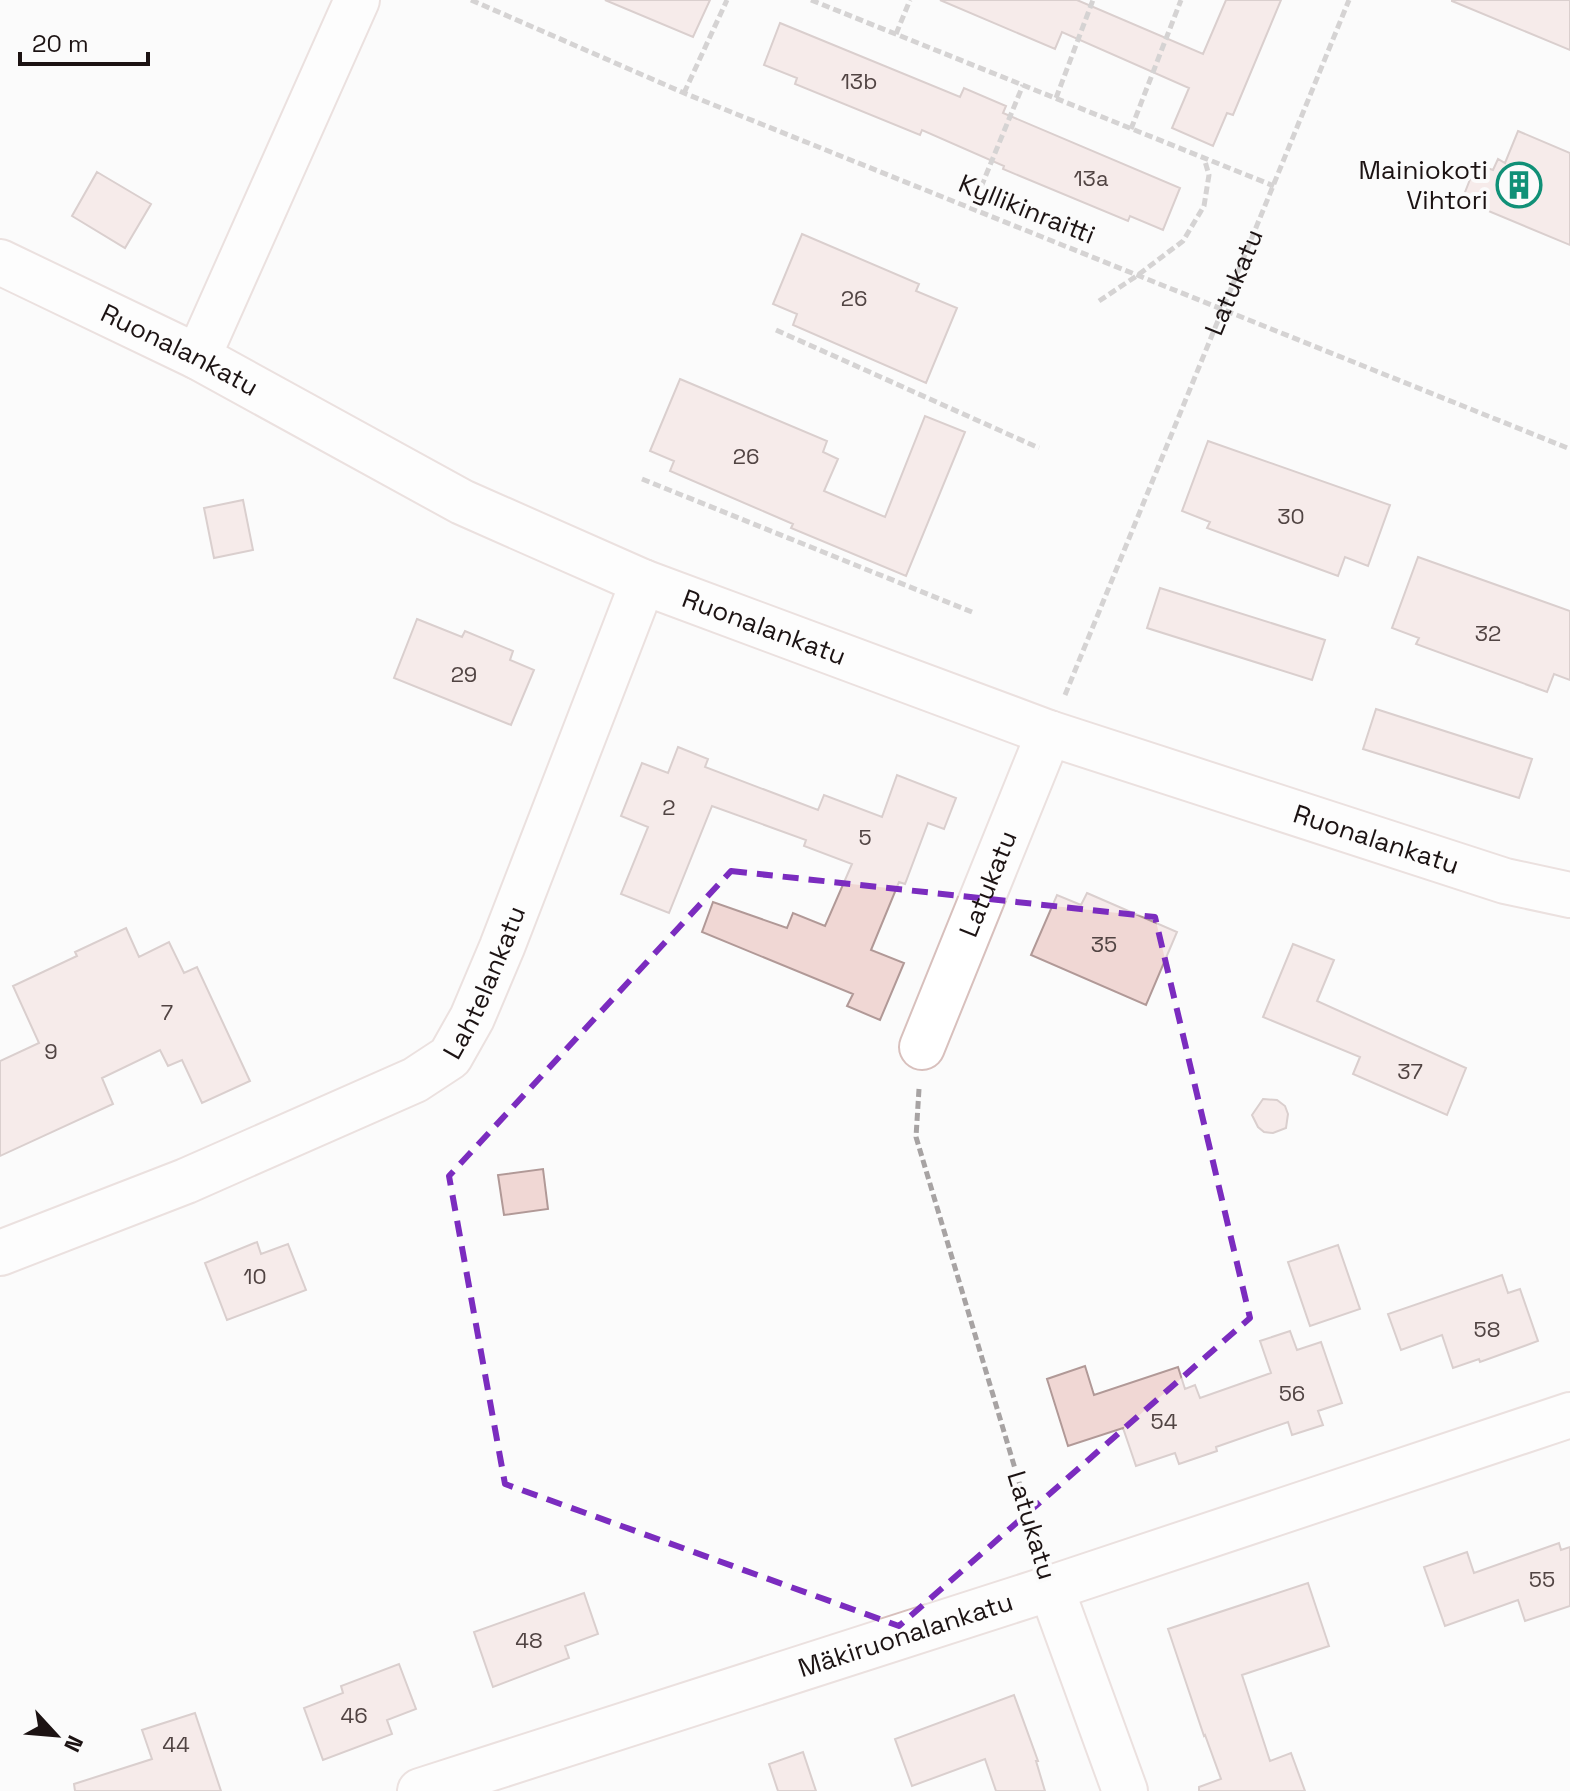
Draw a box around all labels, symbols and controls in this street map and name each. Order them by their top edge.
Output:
scale bar [20,16,148,66]
text: 20 m [32,28,89,59]
house number: 13b [841,67,877,95]
place label: Mainiokoti Vihtori [1359,153,1488,217]
building icon: Mainiokoti Vihtori [1495,161,1543,209]
house number: 13a [1073,164,1109,192]
street label: Kyllikinraitti [954,166,1100,252]
street label: Latukatu [1197,224,1271,340]
house number: 26 [841,284,867,312]
street label: Ruonalankatu [95,296,265,404]
house number: 26 [733,442,759,470]
house number: 30 [1277,502,1305,530]
street label: Ruonalankatu [678,581,851,673]
house number: 32 [1475,619,1501,647]
house number: 29 [451,660,477,688]
house number: 2 [662,793,676,821]
street label: Ruonalankatu [1289,796,1464,882]
house number: 5 [858,823,872,851]
street label: Latukatu [951,826,1025,942]
street label: Lahtelankatu [435,901,533,1065]
house number: 35 [1091,930,1117,958]
house number: 7 [161,998,173,1026]
house number: 9 [44,1037,58,1065]
house number: 37 [1397,1057,1423,1085]
house number: 10 [243,1262,267,1290]
house number: 58 [1474,1315,1500,1343]
house number: 56 [1279,1379,1305,1407]
house number: 54 [1151,1407,1178,1435]
street label: Latukatu [999,1467,1065,1583]
house number: 55 [1529,1565,1555,1593]
street label: Mäkiruonalankatu [794,1584,1017,1685]
house number: 48 [515,1626,543,1654]
north arrow [16,1695,96,1775]
house number: 46 [340,1701,368,1729]
house number: 44 [162,1730,190,1758]
text: N [58,1731,90,1757]

